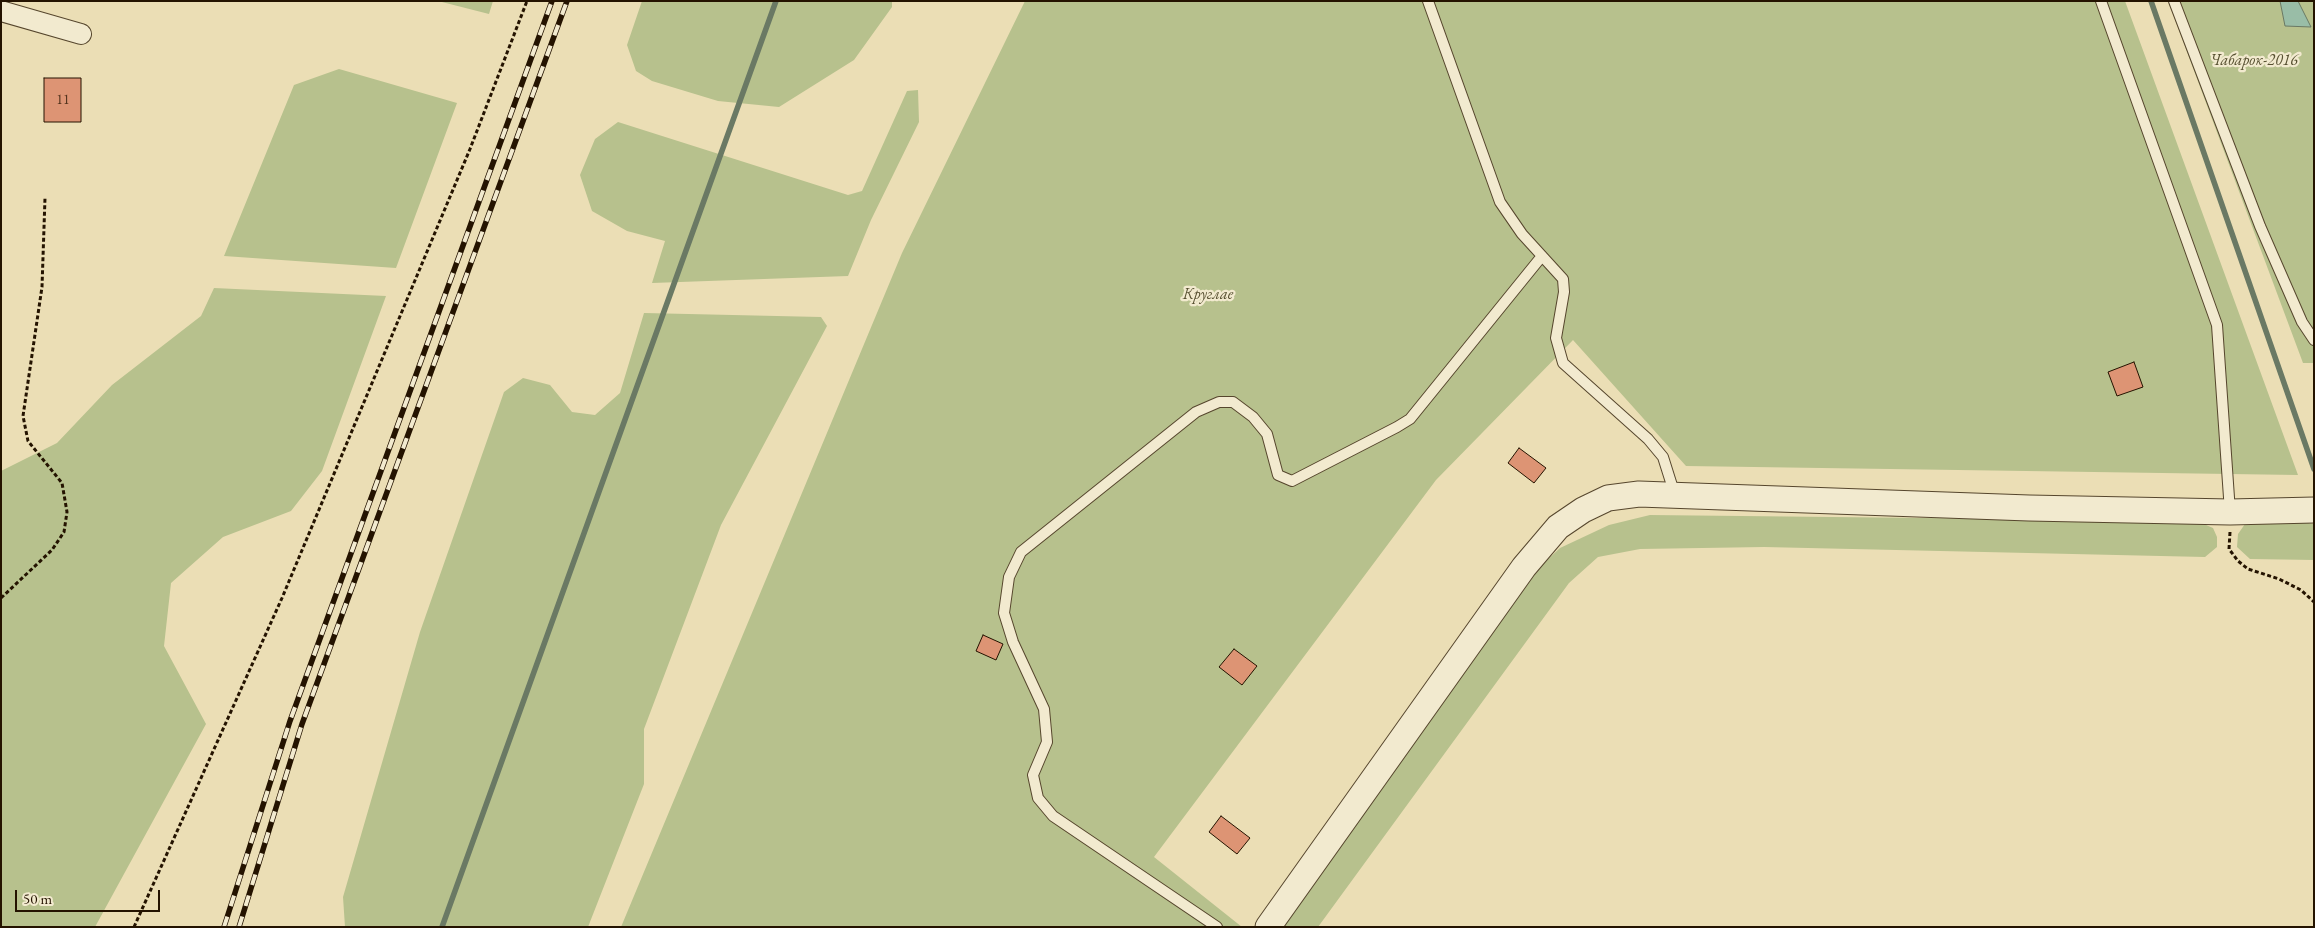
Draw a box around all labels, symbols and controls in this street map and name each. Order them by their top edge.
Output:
park label: Чабарок-2016 [2210,51,2298,71]
house number: 11 [56,92,70,108]
park label: Круглае [1183,285,1233,305]
scale bar [18,880,162,912]
text: 50 m [23,889,52,908]

